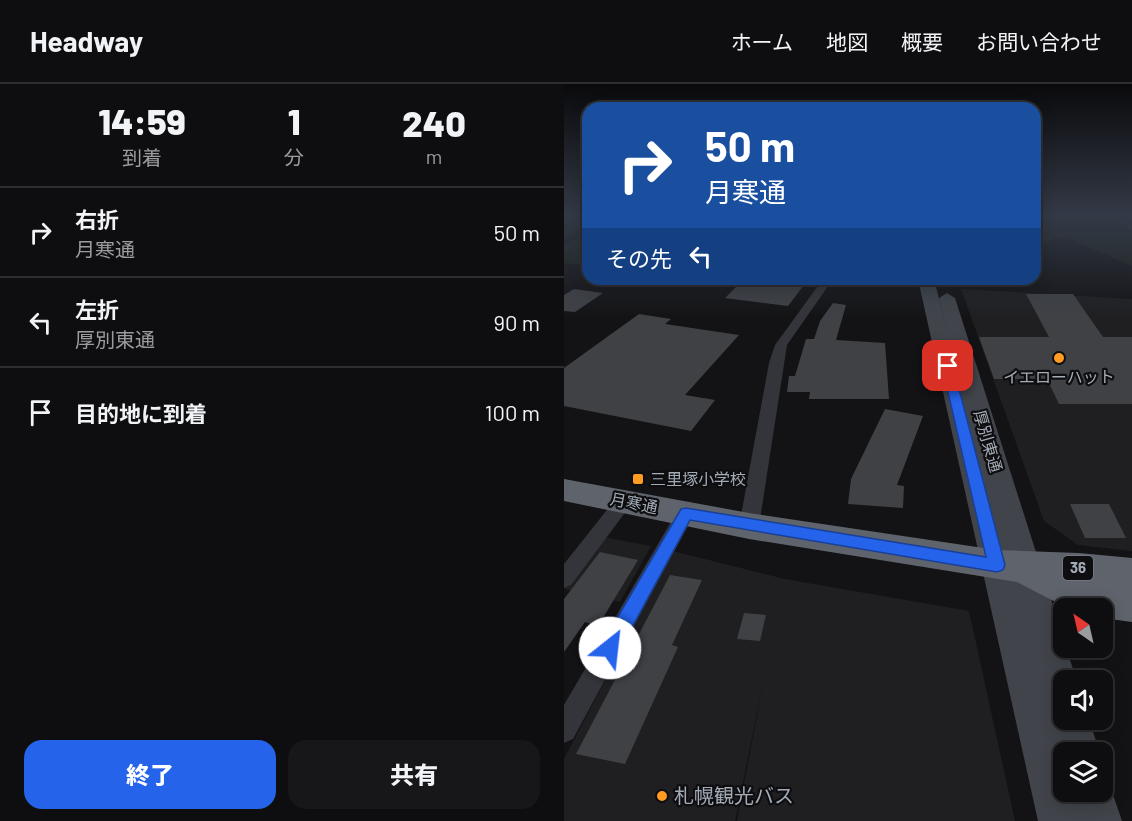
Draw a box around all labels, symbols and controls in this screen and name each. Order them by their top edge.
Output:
text: Headway [30,24,143,58]
text: ホーム [731,29,793,54]
text: 地図 [826,29,868,54]
text: 概要 [901,29,943,54]
text: お問い合わせ [976,29,1102,54]
text: 14:59 [98,99,186,142]
text: 1 [288,99,300,142]
text: 240 [402,101,466,144]
text: 50 m [705,120,795,170]
icon: right [606,126,684,204]
text: m [426,144,442,168]
text: 到着 [122,145,162,169]
text: 分 [284,145,304,169]
text: 月寒通 [705,175,786,207]
text: 右折 [75,206,119,232]
icon: right [24,216,57,249]
text: 50 m [494,219,540,245]
text: 月寒通 [75,237,135,261]
icon: left [684,240,717,273]
text: その先 [606,245,672,271]
text: 左折 [75,296,119,322]
icon: left [24,306,57,339]
text: 90 m [494,309,540,335]
text: 厚別東通 [75,327,155,351]
pin [922,340,973,391]
icon: arrive [931,349,964,382]
marker: イエローハット [1052,351,1066,365]
place label: イエローハット [1003,367,1115,386]
icon: arrive [24,396,57,429]
text: 100 m [485,399,540,425]
text: 目的地に到着 [75,400,207,426]
street label: 厚別東通 [971,407,1006,474]
place label: 三里塚小学校 [650,469,746,488]
marker: 三里塚小学校 [631,472,645,486]
street label: 月寒通 [609,489,659,516]
road number: 36 [1063,556,1093,580]
north arrow [1053,598,1113,658]
map controls [1053,598,1113,802]
position arrow [578,616,642,680]
button: sound [1053,670,1113,730]
button: 終了 [24,740,276,809]
button: 共有 [288,740,540,809]
button: layers [1053,742,1113,802]
place label: 札幌観光バス [674,783,794,807]
marker: 札幌観光バス [655,789,669,803]

